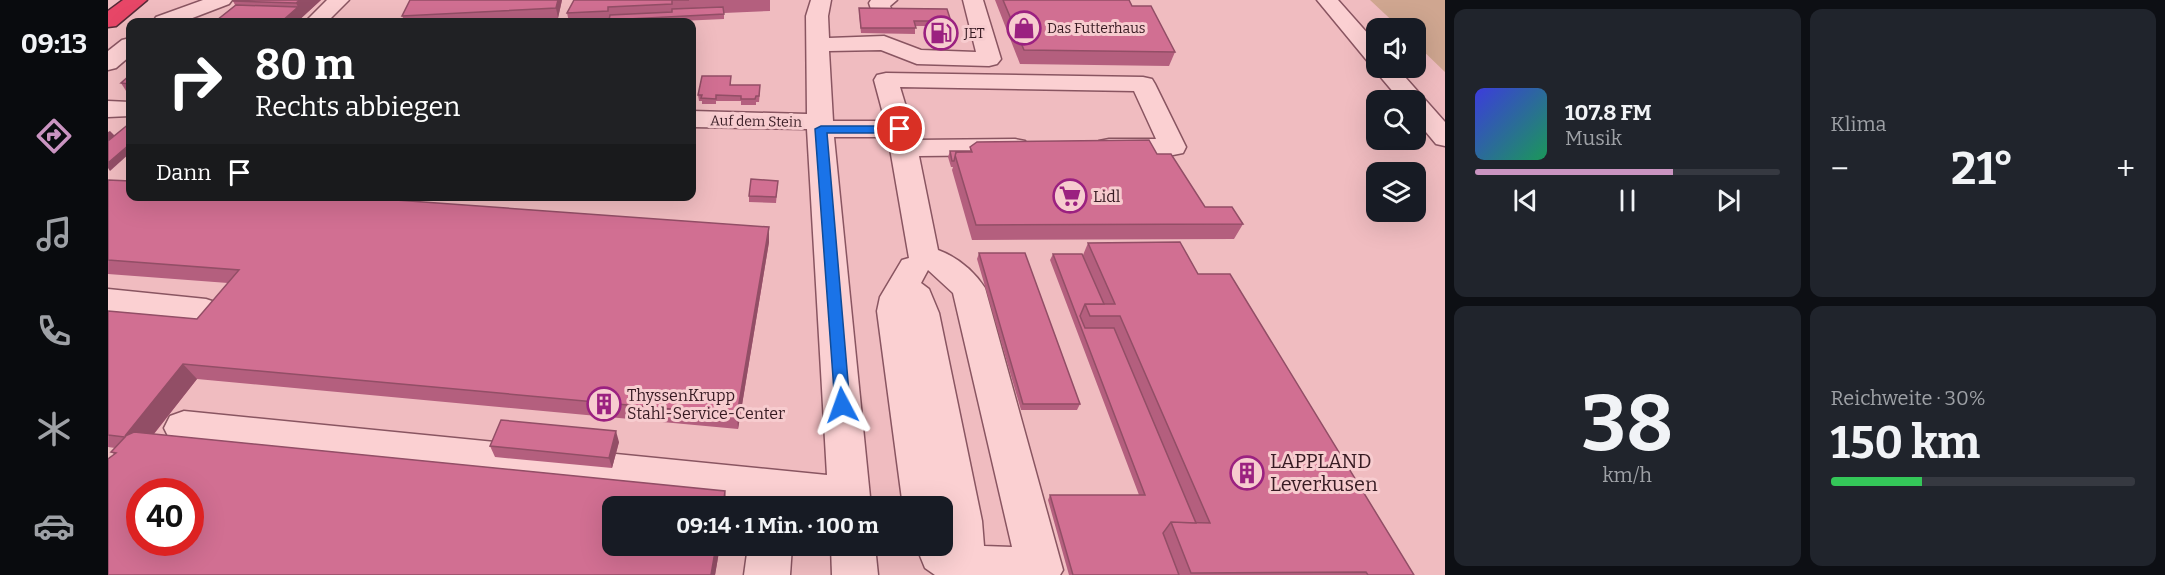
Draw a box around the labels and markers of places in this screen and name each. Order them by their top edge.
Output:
shop icon: Das Futterhaus [1006,10,1042,46]
fuel station icon: JET [923,15,959,51]
place label: Das Futterhaus [1047,20,1146,37]
place label: JET [963,25,985,42]
pin [874,103,925,154]
supermarket icon: Lidl [1052,178,1088,214]
place label: Lidl [1093,187,1121,206]
building icon: ThyssenKrupp Stahl-Service-Center [586,386,622,422]
place label: ThyssenKrupp Stahl-Service-Center [627,386,785,423]
place label: LAPPLAND Leverkusen [1270,449,1378,496]
building icon: LAPPLAND Leverkusen [1229,455,1265,491]

